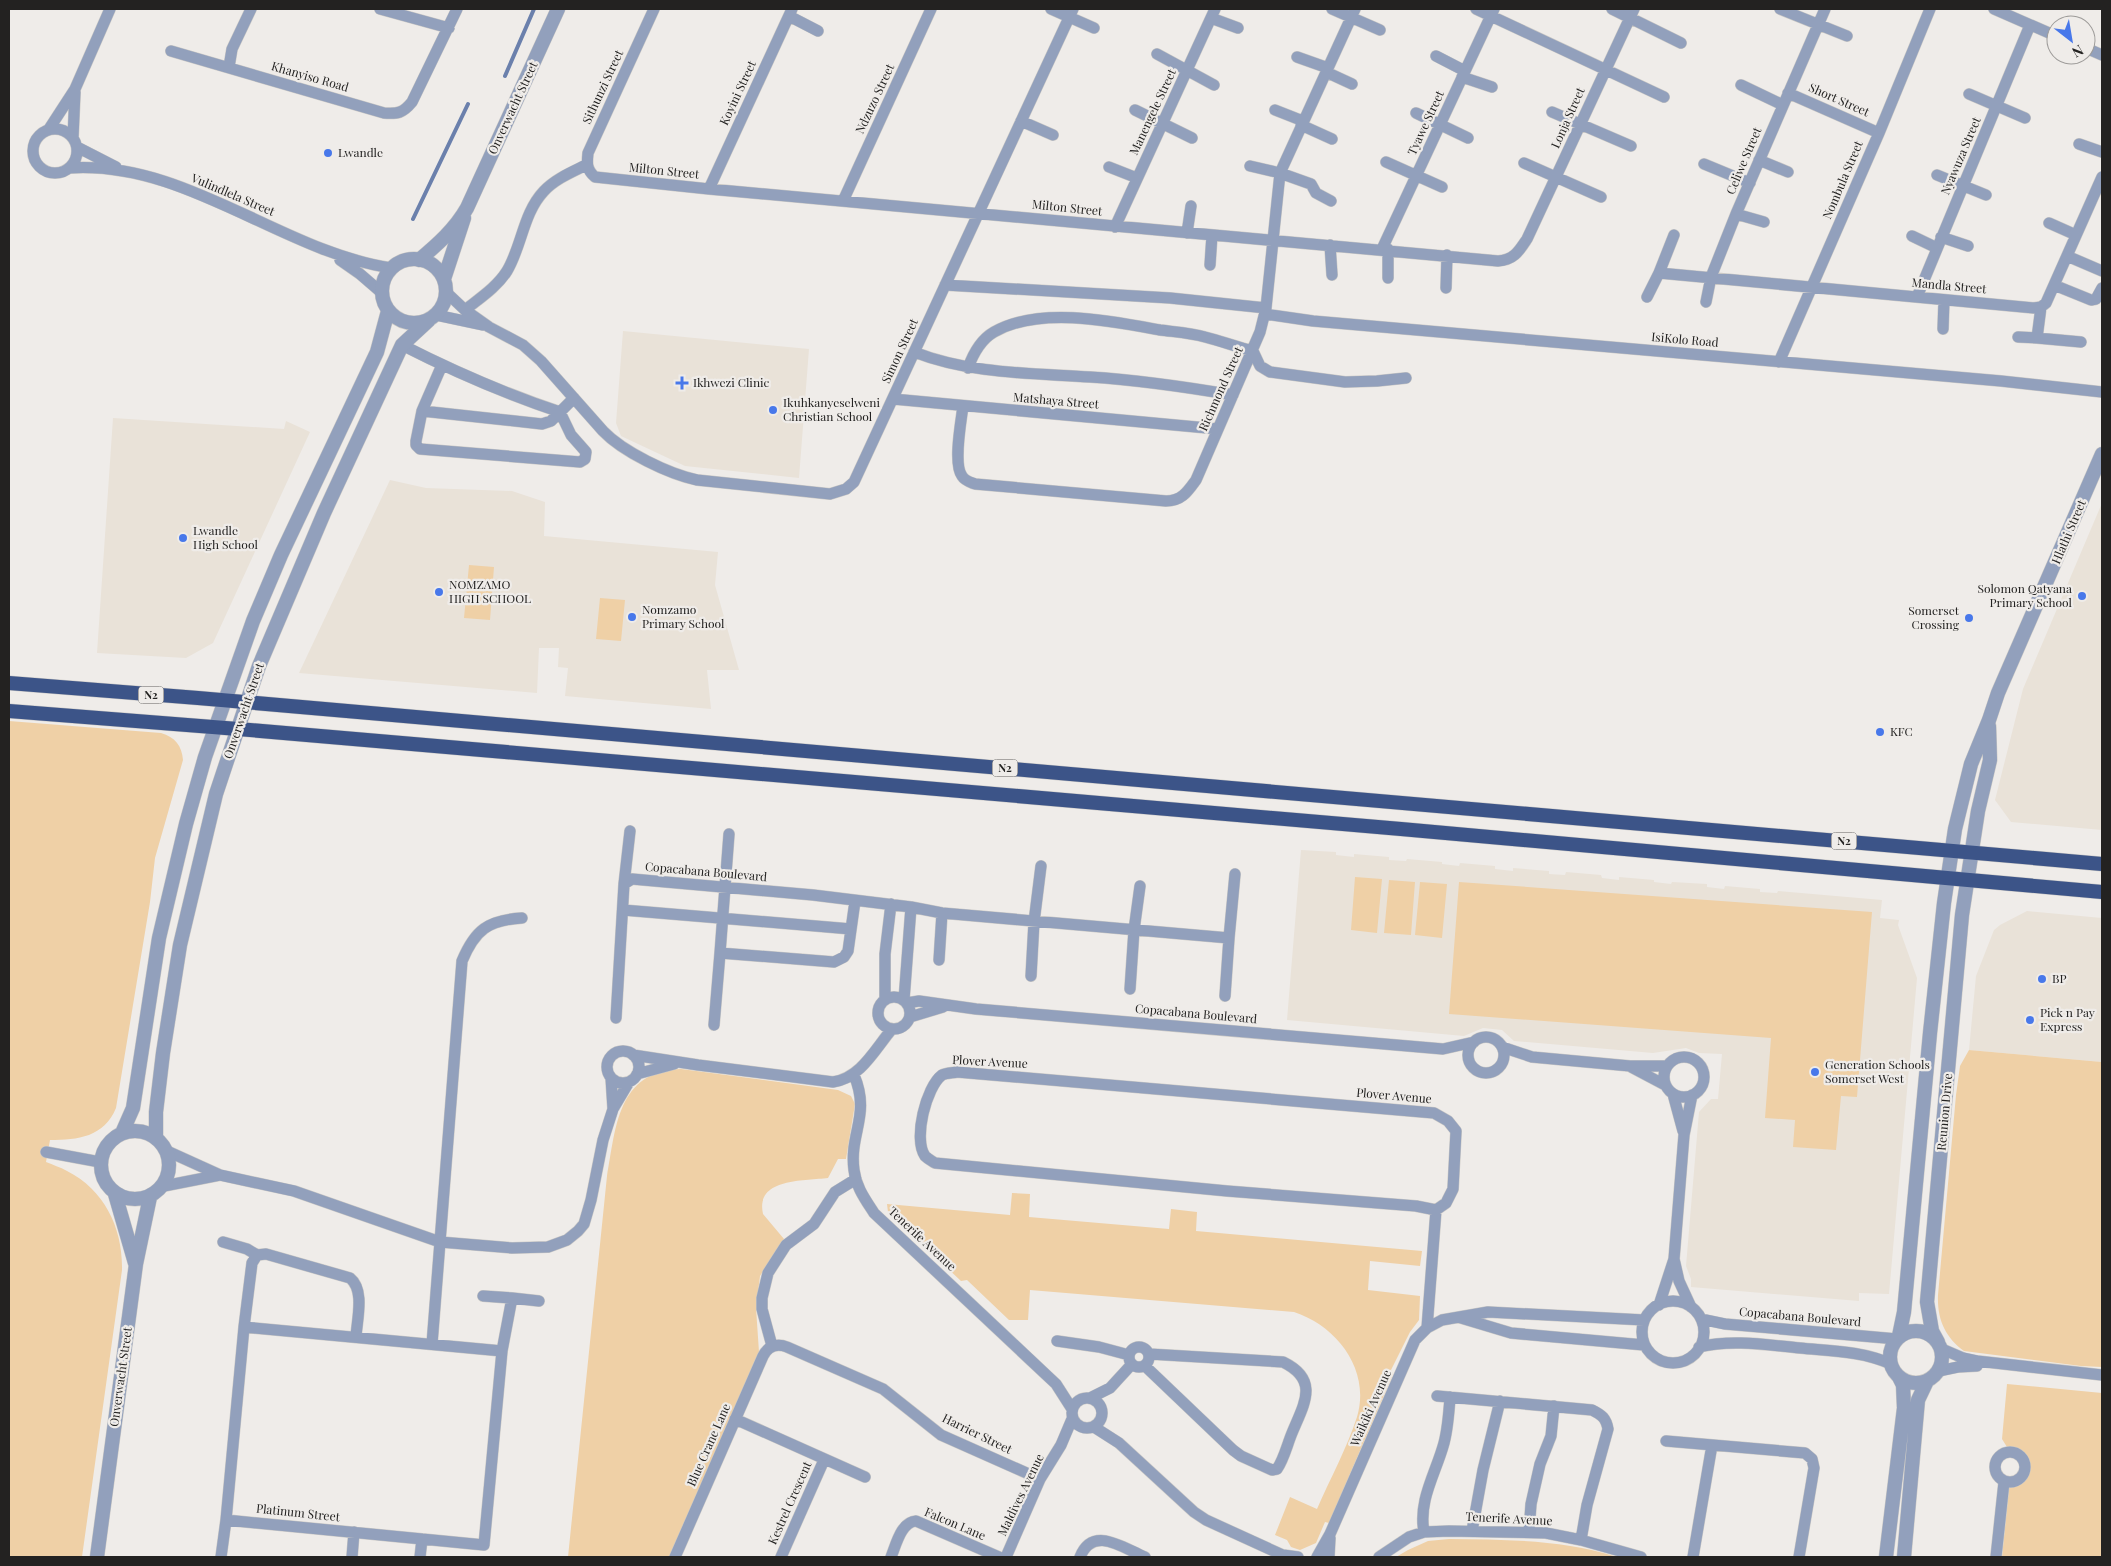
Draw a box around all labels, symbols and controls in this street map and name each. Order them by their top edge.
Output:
north arrow [2046,15,2096,65]
text: N [2069,41,2087,62]
street label: Sithunzi Street [578,46,627,126]
street label: Khanyiso Road [270,57,351,95]
street label: Koyini Street [715,57,759,128]
street label: Onverwacht Street [484,58,541,156]
street label: Ndzuzo Street [851,60,898,136]
street label: Manengele Street [1125,65,1179,157]
street label: Short Street [1807,79,1873,120]
street label: Lonja Street [1547,84,1588,151]
street label: Tyawe Street [1403,87,1447,158]
street label: Nyawuza Street [1936,114,1984,197]
street label: Celiwe Street [1722,124,1765,197]
street label: Nombula Street [1818,137,1866,221]
place label: Lwandle [338,144,383,160]
marker: Lwandle [322,147,334,159]
street label: Milton Street [628,158,701,182]
street label: Vulindlela Street [188,169,278,219]
street label: Milton Street [1031,195,1104,219]
street label: Mandla Street [1911,274,1988,296]
street label: Simon Street [877,315,921,386]
street label: IsiKolo Road [1651,328,1719,350]
street label: Richmond Street [1194,343,1246,433]
place label: Ikhwezi Clinic [693,374,770,390]
marker: Ikhwezi Clinic [675,376,689,390]
street label: Matshaya Street [1013,388,1100,412]
place label: Ikuhkanyeselweni Christian School [783,394,880,424]
marker: Ikuhkanyeselweni Christian School [767,404,779,416]
street label: Hlathi Street [2047,496,2089,566]
place label: Lwandle High School [193,522,258,552]
marker: Lwandle High School [177,532,189,544]
place label: NOMZAMO HIGH SCHOOL [449,576,531,606]
place label: Solomon Qatyana Primary School [1978,580,2073,610]
marker: NOMZAMO HIGH SCHOOL [433,586,445,598]
marker: Solomon Qatyana Primary School [2076,590,2088,602]
place label: Nomzamo Primary School [642,601,725,631]
place label: Somerset Crossing [1908,602,1960,632]
marker: Nomzamo Primary School [626,611,638,623]
marker: Somerset Crossing [1963,612,1975,624]
street label: Onverwacht Street [219,660,267,761]
road number: N2 [138,686,164,704]
place label: KFC [1890,723,1913,739]
marker: KFC [1874,726,1886,738]
road number: N2 [992,760,1018,776]
road number: N2 [1832,832,1856,849]
street label: Copacabana Boulevard [644,858,768,884]
place label: BP [2052,970,2066,986]
marker: BP [2036,973,2048,985]
street label: Copacabana Boulevard [1134,1000,1258,1026]
place label: Pick n Pay Express [2040,1004,2095,1034]
marker: Pick n Pay Express [2024,1014,2036,1026]
street label: Plover Avenue [952,1051,1028,1071]
place label: Generation Schools Somerset West [1825,1056,1930,1086]
marker: Generation Schools Somerset West [1809,1066,1821,1078]
street label: Reunion Drive [1933,1073,1955,1151]
street label: Plover Avenue [1356,1084,1433,1106]
street label: Tenerife Avenue [885,1203,960,1274]
street label: Copacabana Boulevard [1738,1303,1862,1329]
street label: Onverwacht Street [105,1325,135,1428]
street label: Waikiki Avenue [1346,1367,1394,1449]
street label: Blue Crane Lane [683,1401,733,1488]
street label: Harrier Street [940,1409,1016,1457]
street label: Maldives Avenue [993,1451,1047,1538]
street label: Kestrel Crescent [764,1458,815,1547]
street label: Platinum Street [255,1500,341,1524]
street label: Falcon Lane [922,1503,988,1543]
street label: Tenerife Avenue [1465,1508,1553,1528]

